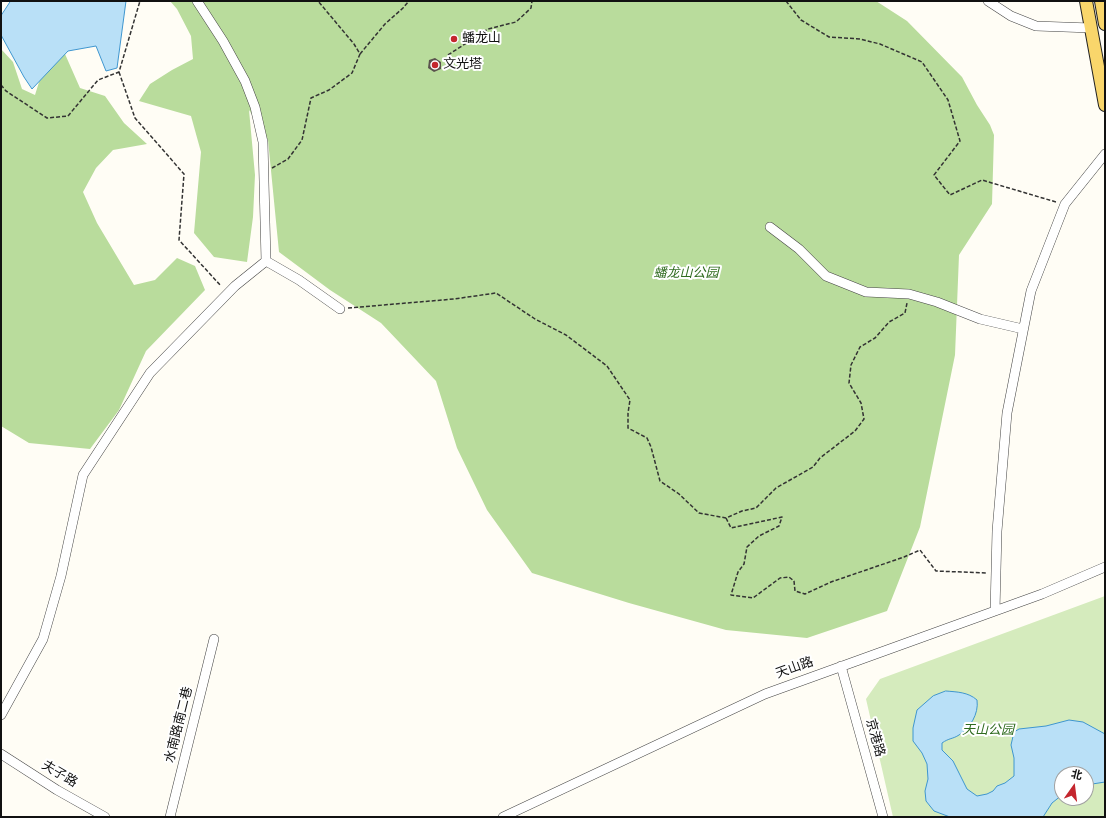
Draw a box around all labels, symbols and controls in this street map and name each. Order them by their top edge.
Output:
place label: 蟠龙山 [462,31,501,47]
marker: 蟠龙山 [449,34,459,44]
place label: 文光塔 [443,57,482,73]
marker: 文光塔 [430,60,440,70]
park label: 蟠龙山公园 [654,266,718,282]
street label: 天山路 [774,655,816,683]
street label: 水南路南二巷 [163,685,197,765]
street label: 京港路 [861,717,887,759]
park label: 天山公园 [962,723,1014,739]
street label: 夫子路 [38,758,80,792]
text: 北 [1069,765,1084,784]
north arrow [1054,766,1094,806]

